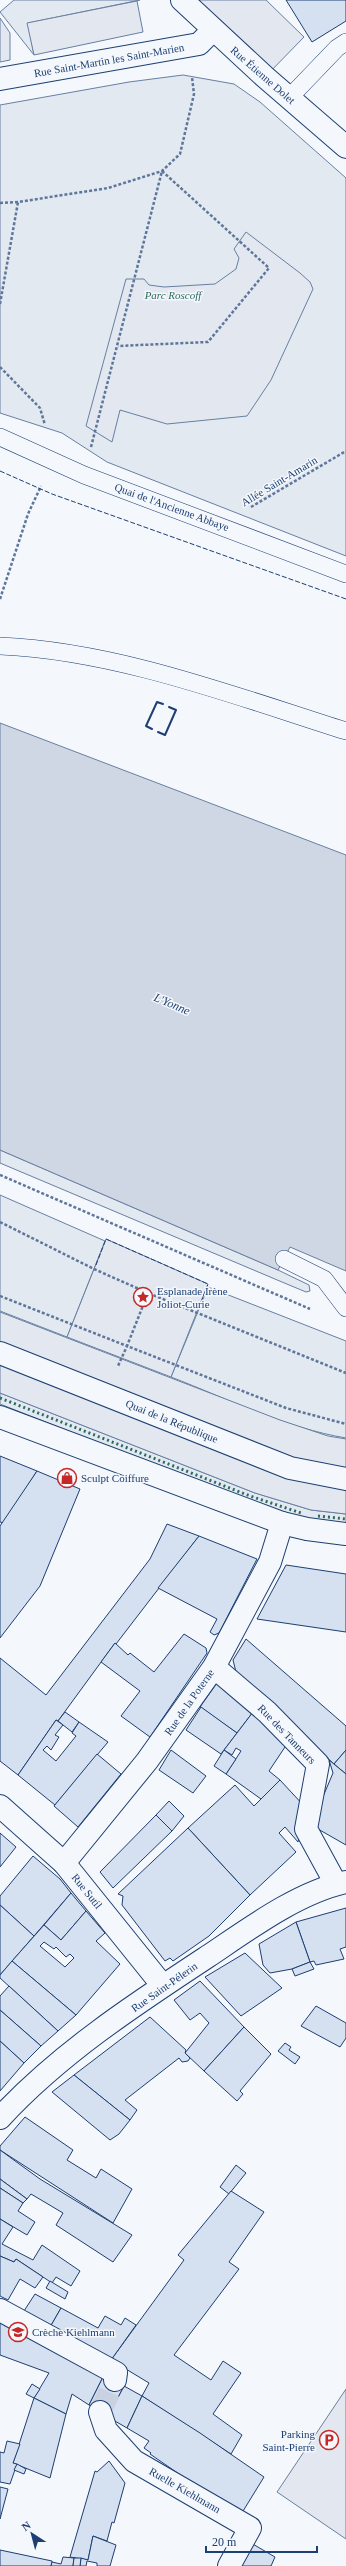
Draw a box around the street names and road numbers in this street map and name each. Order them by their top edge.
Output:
street label: Rue Saint-Martin les Saint-Marien [33,41,186,79]
street label: Rue Étienne Dolet [228,44,298,106]
street label: Allée Saint-Amarin [239,453,320,508]
street label: Quai de l'Ancienne Abbaye [113,481,231,533]
street label: Quai de la République [124,1397,220,1445]
street label: Rue de la Poterne [162,1667,216,1737]
street label: Rue des Tanneurs [256,1702,318,1766]
street label: Rue Sutil [69,1871,105,1911]
street label: Rue Saint-Pélerin [129,1959,200,2014]
street label: Ruelle Kiehlmann [147,2465,223,2516]

